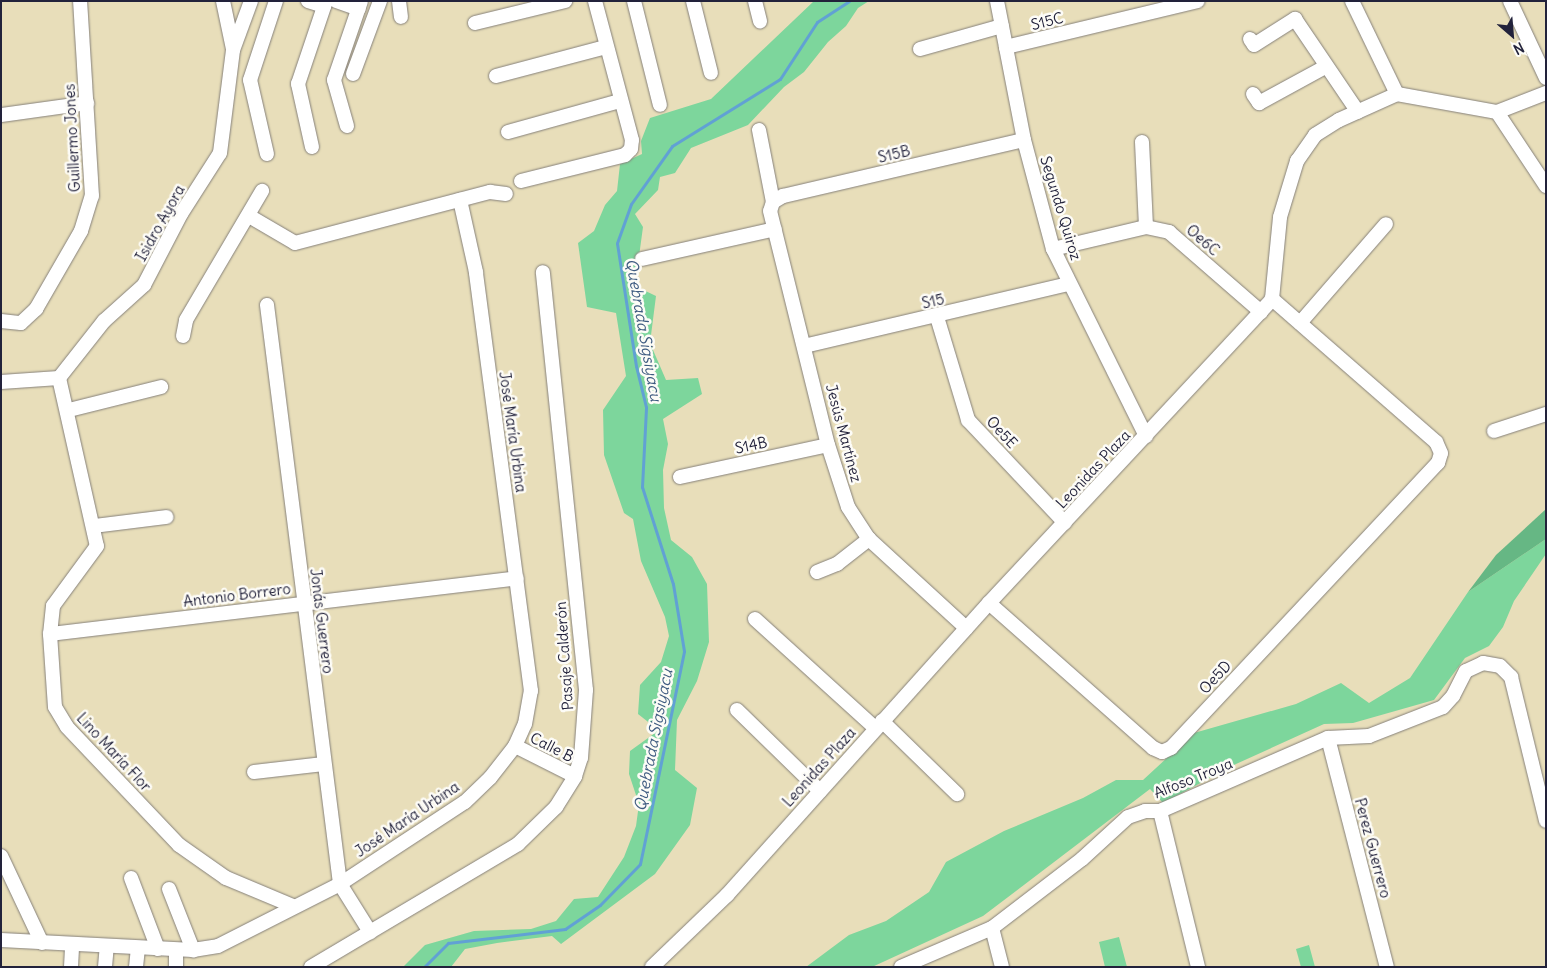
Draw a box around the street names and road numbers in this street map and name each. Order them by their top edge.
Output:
street label: S15C [1029,8,1065,34]
street label: Guillermo Jones [60,83,84,193]
street label: S15B [876,142,912,166]
street label: Segundo Quiroz [1037,154,1085,262]
street label: Isidro Ayora [132,182,188,264]
street label: Oe6C [1183,221,1223,259]
street label: S15 [920,290,946,312]
street label: José María Urbina [496,370,530,494]
street label: Jesús Martínez [822,382,866,484]
street label: Oe5E [983,412,1021,452]
street label: Leonidas Plaza [1052,426,1134,512]
street label: S14B [733,433,769,457]
street label: Jonás Guerrero [307,568,337,674]
street label: Antonio Borrero [182,579,292,611]
street label: Pasaje Calderón [551,601,577,711]
street label: Oe5D [1195,657,1235,697]
street label: Lino María Flor [73,709,155,795]
street label: Leonidas Plaza [779,724,859,810]
street label: Calle B [527,728,577,766]
street label: Alfoso Troya [1151,754,1235,802]
street label: José María Urbina [351,777,463,861]
street label: Perez Guerrero [1351,796,1395,900]

